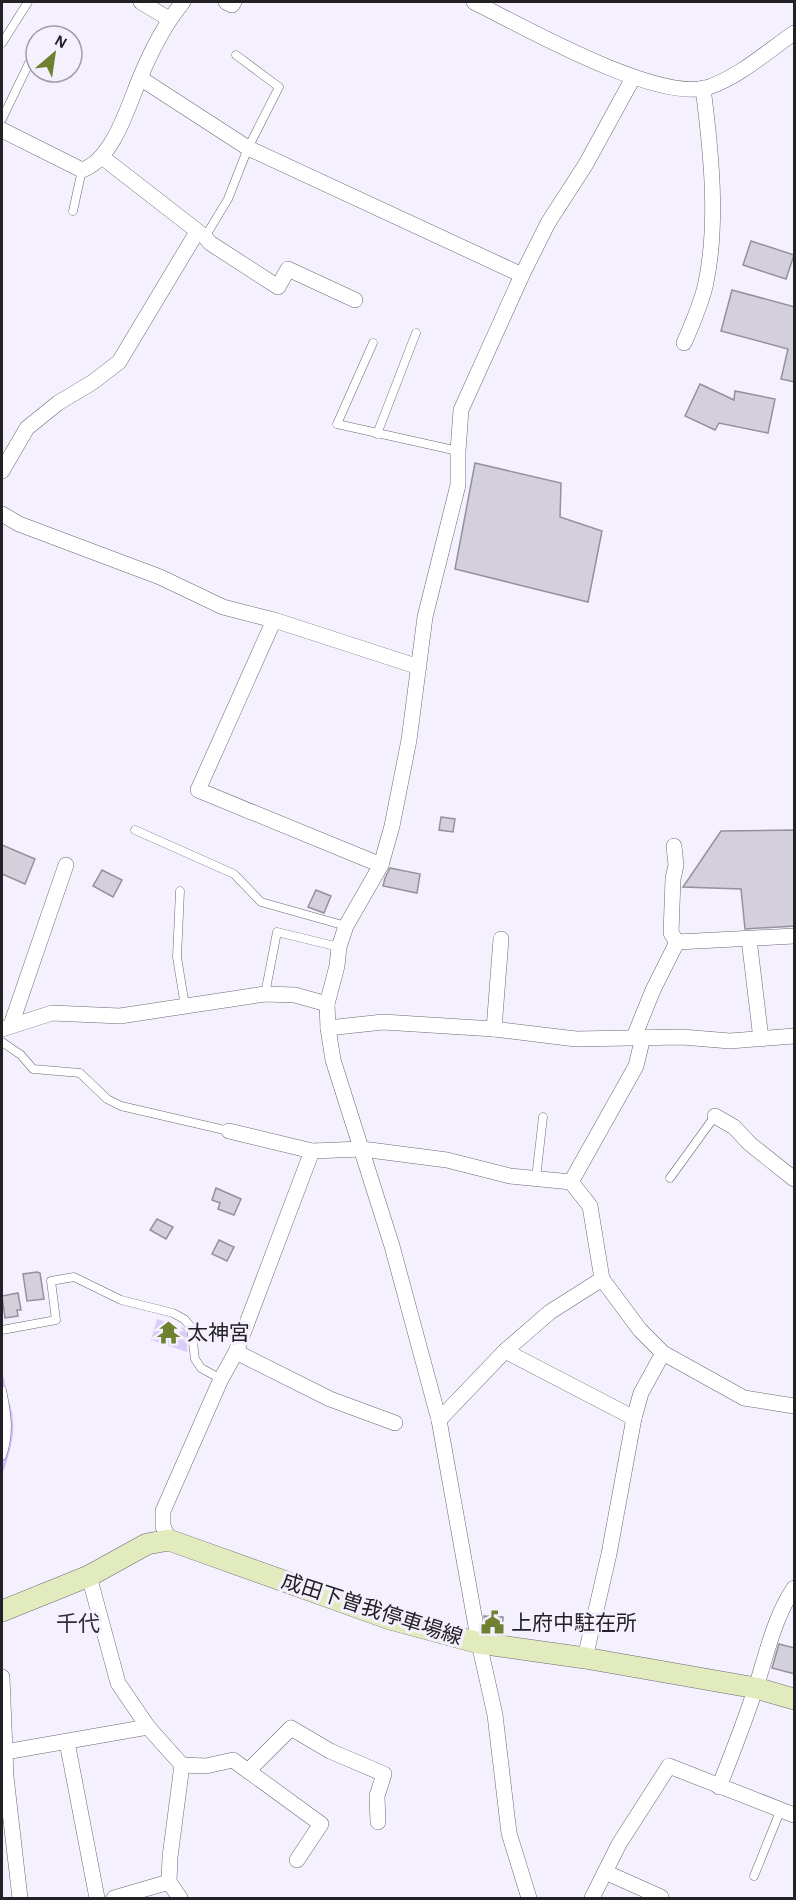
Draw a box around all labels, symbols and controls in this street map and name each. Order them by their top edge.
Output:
north arrow [24,24,84,84]
text: N [52,32,70,51]
temple icon: 太神宮 [156,1320,182,1346]
place label: 太神宮 [187,1322,250,1344]
street label: 成田下曽我停車場線 [279,1569,465,1649]
public building icon: 上府中駐在所 [480,1610,506,1636]
district label: 千代 [56,1612,100,1635]
place label: 上府中駐在所 [511,1612,637,1634]

